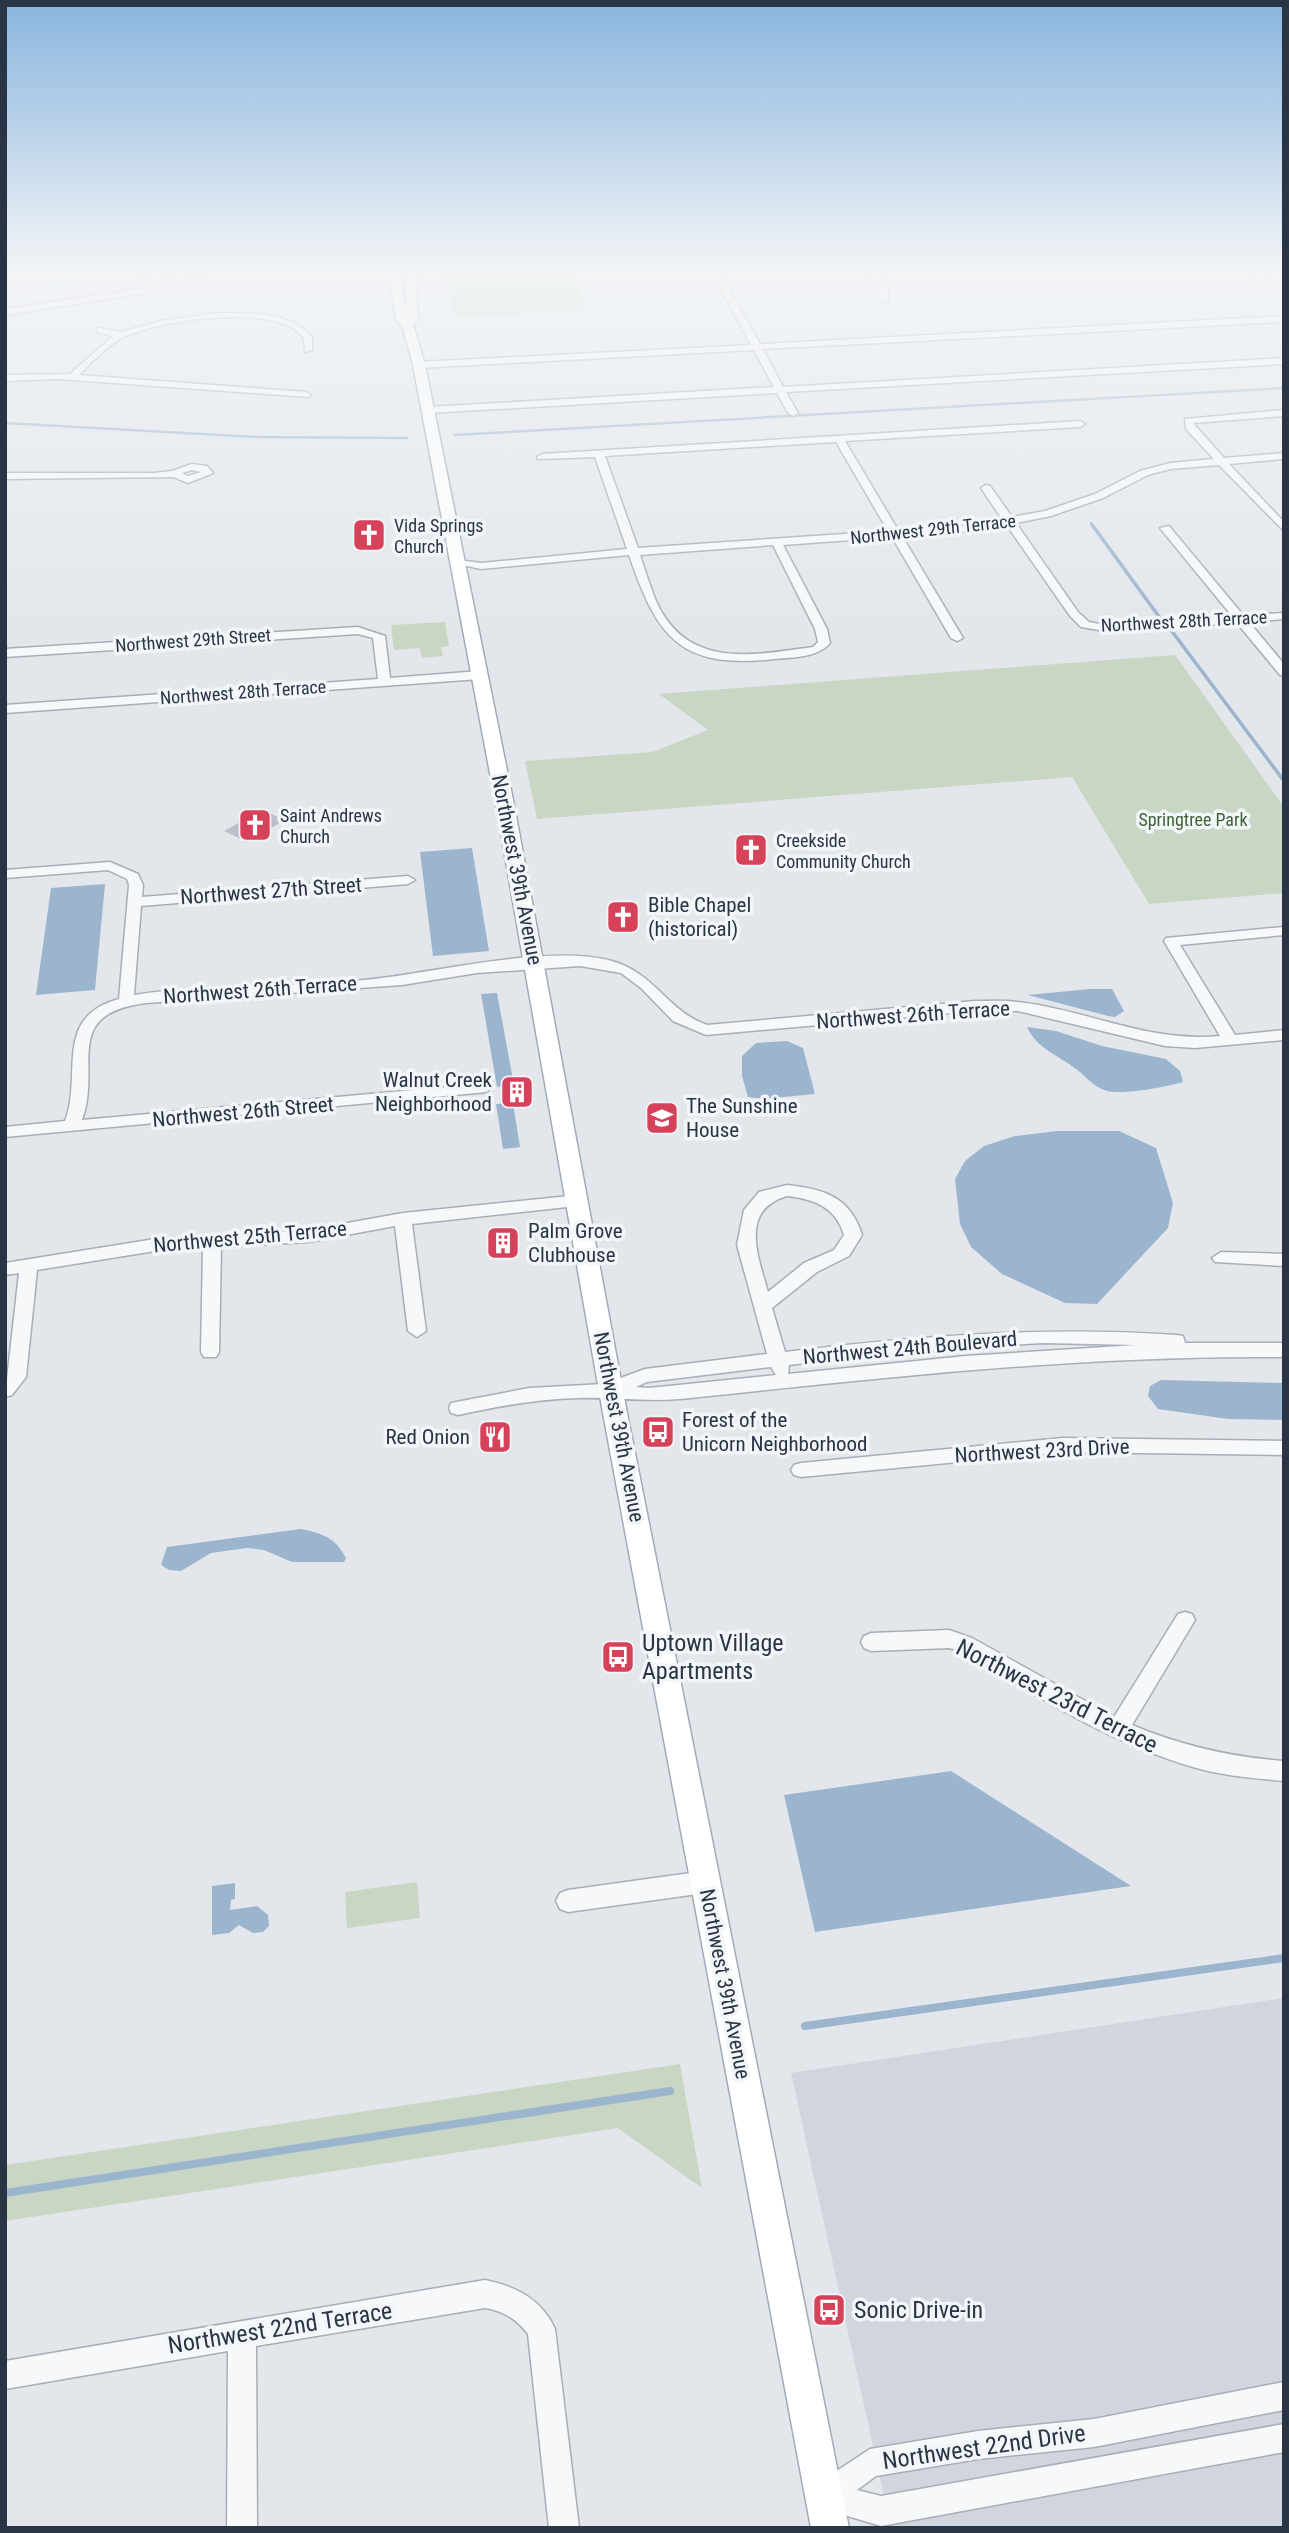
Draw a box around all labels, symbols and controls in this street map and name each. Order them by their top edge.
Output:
street label: Northwest 29th Terrace [849,510,1017,548]
place label: Vida Springs Church [394,515,484,557]
church icon: Vida Springs Church [350,516,388,554]
street label: Northwest 28th Terrace [1100,606,1268,636]
street label: Northwest 29th Street [114,624,272,656]
street label: Northwest 28th Terrace [159,676,327,708]
street label: Northwest 39th Avenue [487,773,547,967]
place label: Saint Andrews Church [280,805,382,847]
church icon: Saint Andrews Church [236,806,274,844]
park label: Springtree Park [1138,809,1248,830]
place label: Creekside Community Church [776,830,911,872]
church icon: Creekside Community Church [732,831,770,869]
street label: Northwest 27th Street [179,873,363,909]
place label: Bible Chapel (historical) [648,893,751,941]
church icon: Bible Chapel (historical) [604,898,642,936]
street label: Northwest 26th Terrace [162,971,358,1009]
street label: Northwest 26th Terrace [815,996,1011,1034]
place label: Walnut Creek Neighborhood [375,1068,493,1116]
building icon: Walnut Creek Neighborhood [498,1073,536,1111]
street label: Northwest 26th Street [151,1092,335,1132]
place label: The Sunshine House [686,1094,798,1142]
school or university icon: The Sunshine House [643,1099,681,1137]
street label: Northwest 25th Terrace [152,1217,348,1257]
place label: Palm Grove Clubhouse [528,1219,623,1267]
building icon: Palm Grove Clubhouse [484,1224,522,1262]
street label: Northwest 24th Boulevard [802,1327,1018,1369]
street label: Northwest 39th Avenue [589,1330,649,1524]
place label: Forest of the Unicorn Neighborhood [682,1408,868,1456]
bus stop icon: Forest of the Unicorn Neighborhood [639,1413,677,1451]
restaurant icon: Red Onion [476,1418,514,1456]
place label: Red Onion [385,1425,470,1449]
street label: Northwest 23rd Drive [954,1434,1130,1468]
place label: Uptown Village Apartments [642,1629,784,1685]
street label: Northwest 23rd Terrace [952,1633,1162,1759]
bus stop icon: Uptown Village Apartments [599,1638,637,1676]
street label: Northwest 39th Avenue [695,1887,755,2081]
bus stop icon: Sonic Drive-in [810,2291,848,2329]
street label: Northwest 22nd Terrace [166,2296,394,2360]
place label: Sonic Drive-in [854,2296,983,2324]
street label: Northwest 22nd Drive [881,2419,1087,2475]

